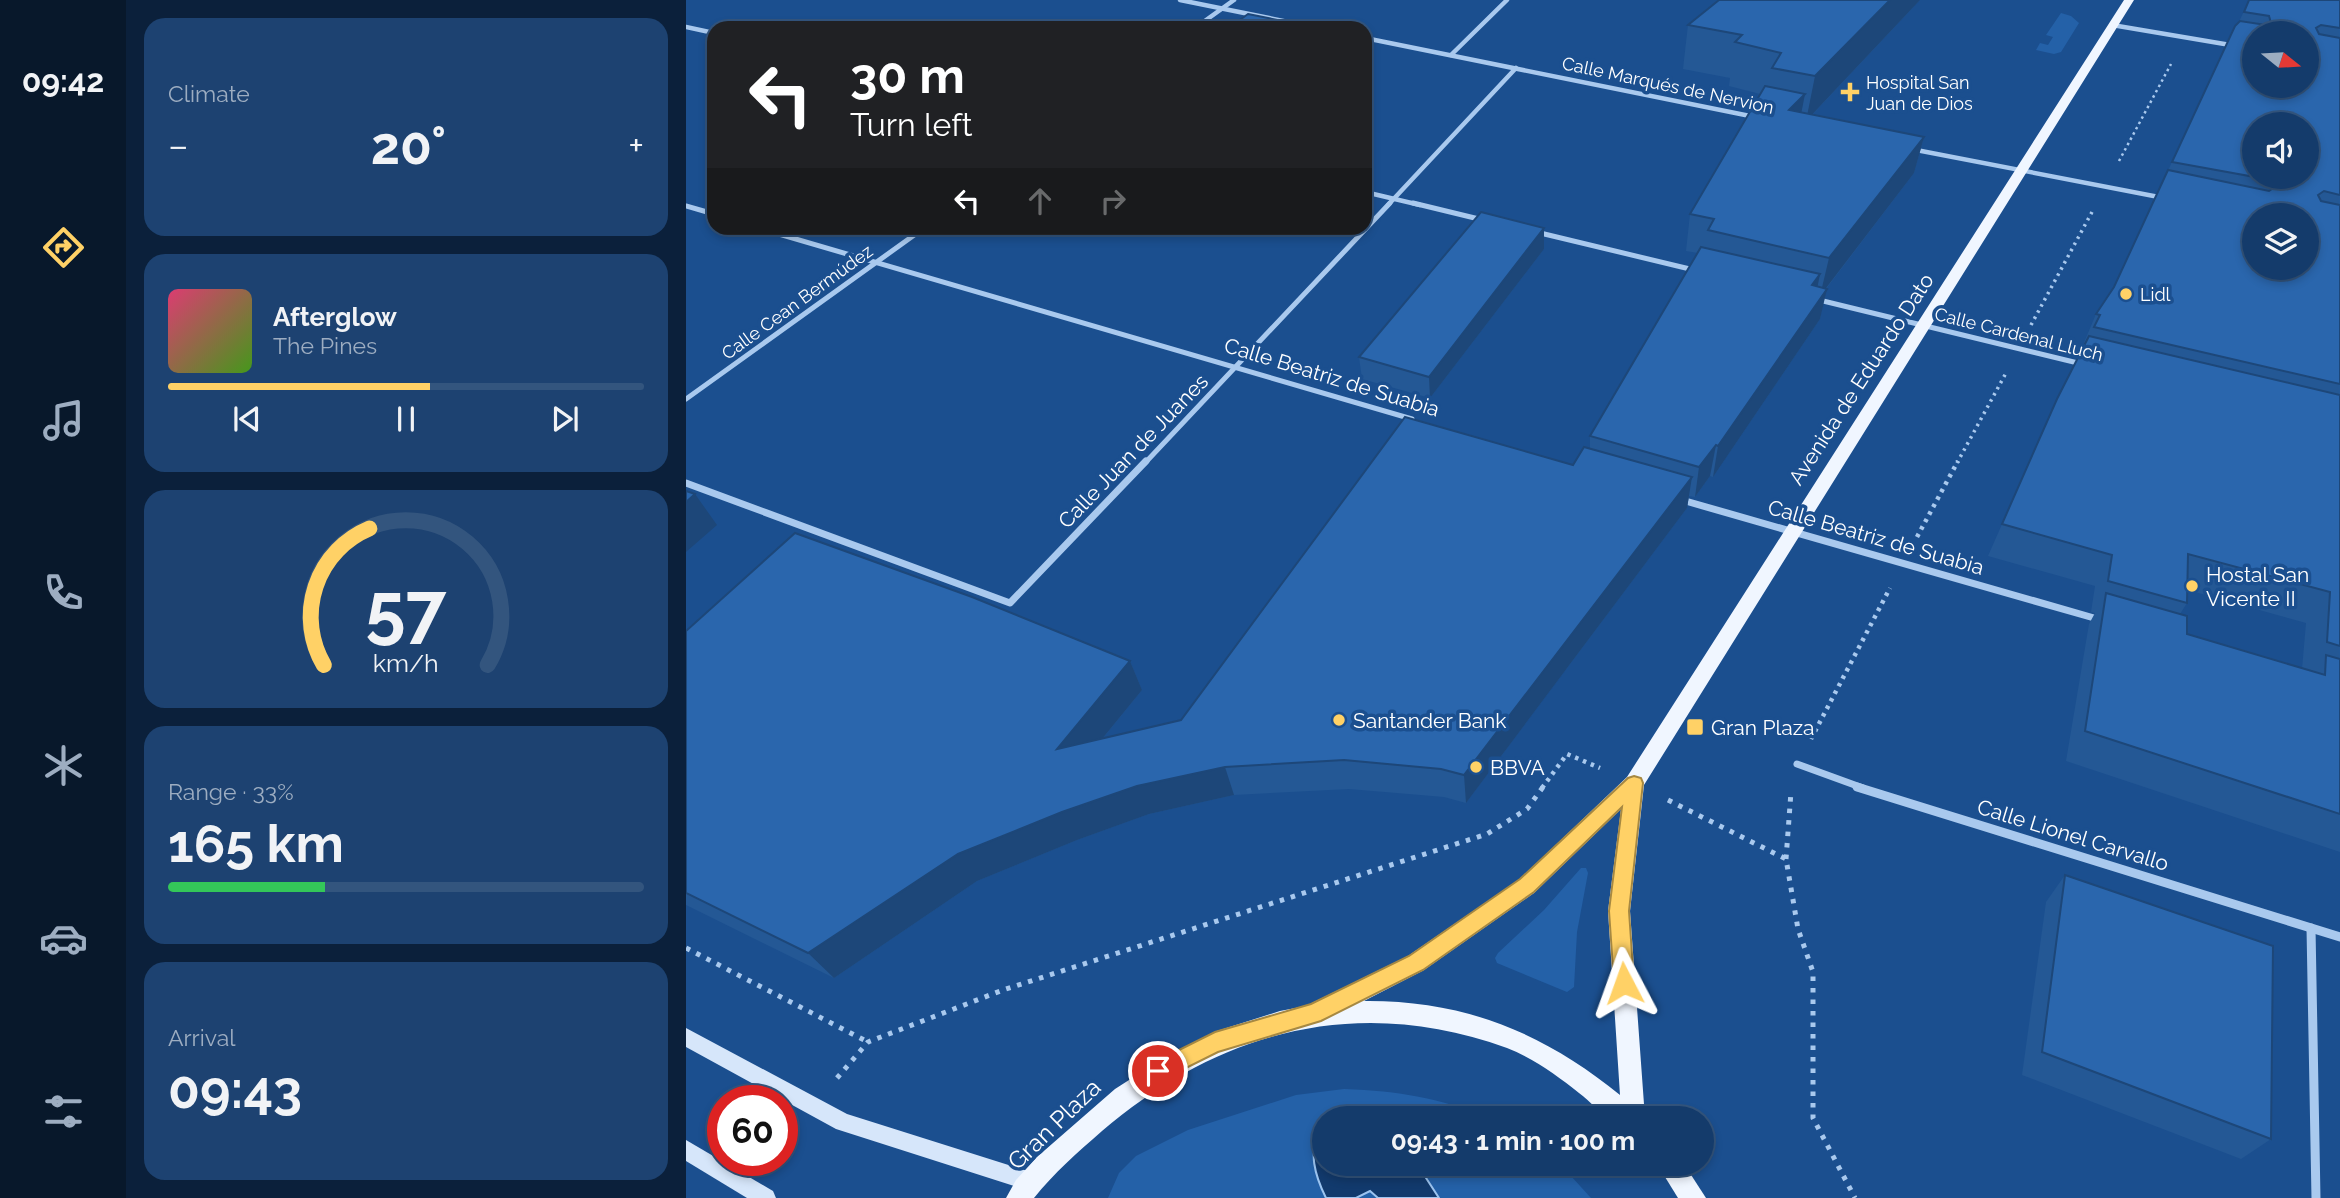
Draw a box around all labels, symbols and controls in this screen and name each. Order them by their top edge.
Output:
north arrow [2242,21,2319,98]
map controls [2242,21,2319,280]
text: 30 m [850,47,965,104]
icon: left [735,49,826,140]
street label: Calle Marqués de Nervion [1560,52,1776,118]
text: 09:42 [22,62,104,99]
place label: Hospital San Juan de Dios [1866,72,1973,114]
text: Climate [168,80,250,107]
marker: Hospital San Juan de Dios [1840,82,1860,102]
text: Turn left [850,106,972,143]
button: sound [2242,112,2319,189]
text: 20° [371,115,446,176]
text: − [168,123,188,168]
text: + [628,123,644,168]
icon: left [948,182,986,220]
icon: ahead [1021,182,1059,220]
icon: right [1094,182,1132,220]
button: layers [2242,203,2319,280]
icon: directions [39,223,88,272]
street label: Calle Cean Bermúdez [717,240,877,364]
street label: Avenida de Eduardo Dato [1783,269,1939,489]
place label: Lidl [2140,284,2171,305]
marker: Lidl [2118,286,2134,302]
text: Afterglow [273,302,397,332]
street label: Calle Cardenal Lluch [1933,303,2105,365]
text: The Pines [273,332,377,359]
street label: Calle Beatriz de Suabia [1221,332,1443,422]
street label: Calle Juan de Juanes [1053,369,1213,533]
icon: music [39,396,88,445]
icon: previous [228,400,266,438]
icon: pause [387,400,425,438]
icon: next [546,400,584,438]
street label: Calle Beatriz de Suabia [1765,494,1987,580]
place label: Hostal San Vicente II [2206,562,2309,611]
text: 57 [365,567,447,652]
icon: phone [39,568,88,617]
marker: Hostal San Vicente II [2184,578,2200,594]
text: km/h [373,648,439,678]
place label: Santander Bank [1353,708,1506,733]
marker: Santander Bank [1331,712,1347,728]
place label: Gran Plaza [1711,715,1814,740]
marker: Gran Plaza [1685,717,1705,737]
icon: climate [39,741,88,790]
place label: BBVA [1490,755,1545,780]
marker: BBVA [1468,759,1484,775]
text: Range · 33% [168,778,294,805]
street label: Calle Lionel Carvallo [1974,794,2172,876]
text: 165 km [168,813,344,874]
icon: car [39,914,88,963]
position arrow [1587,946,1661,1020]
text: Arrival [168,1024,235,1051]
pin [1128,1041,1188,1101]
icon: arrive [1139,1052,1177,1090]
text: 09:43 [168,1059,302,1120]
street label: Gran Plaza [1001,1073,1107,1175]
speed limit sign: 60 [707,1085,798,1176]
icon: filters [39,1087,88,1136]
text: 09:43 · 1 min · 100 m [1391,1126,1635,1156]

